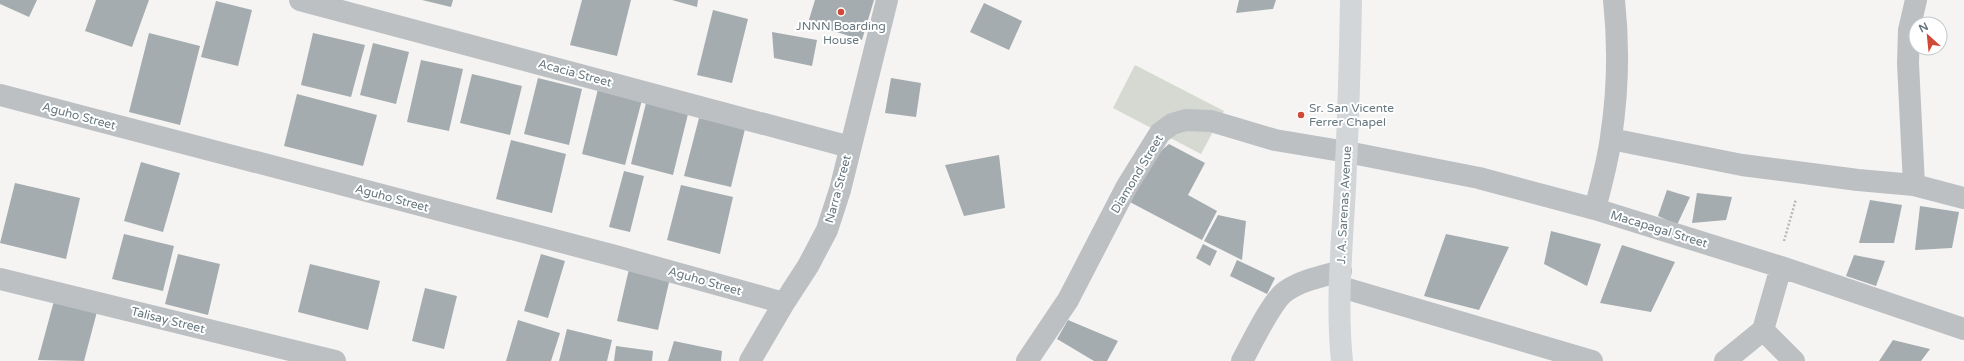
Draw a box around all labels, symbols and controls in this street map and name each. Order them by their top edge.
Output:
marker: JNNN Boarding House [836,7,846,17]
north arrow [1908,16,1948,56]
place label: JNNN Boarding House [796,19,886,47]
text: N [1917,20,1931,35]
street label: Acacia Street [537,56,614,90]
street label: Aguho Street [41,99,118,133]
place label: Sr. San Vicente Ferrer Chapel [1309,101,1394,129]
marker: Sr. San Vicente Ferrer Chapel [1296,110,1306,120]
street label: Diamond Street [1108,132,1166,216]
street label: J. A. Sarenas Avenue [1334,145,1354,264]
street label: Narra Street [822,153,854,224]
street label: Aguho Street [354,181,431,215]
street label: Macapagal Street [1609,208,1710,251]
street label: Aguho Street [667,264,744,298]
street label: Talisay Street [130,304,207,336]

